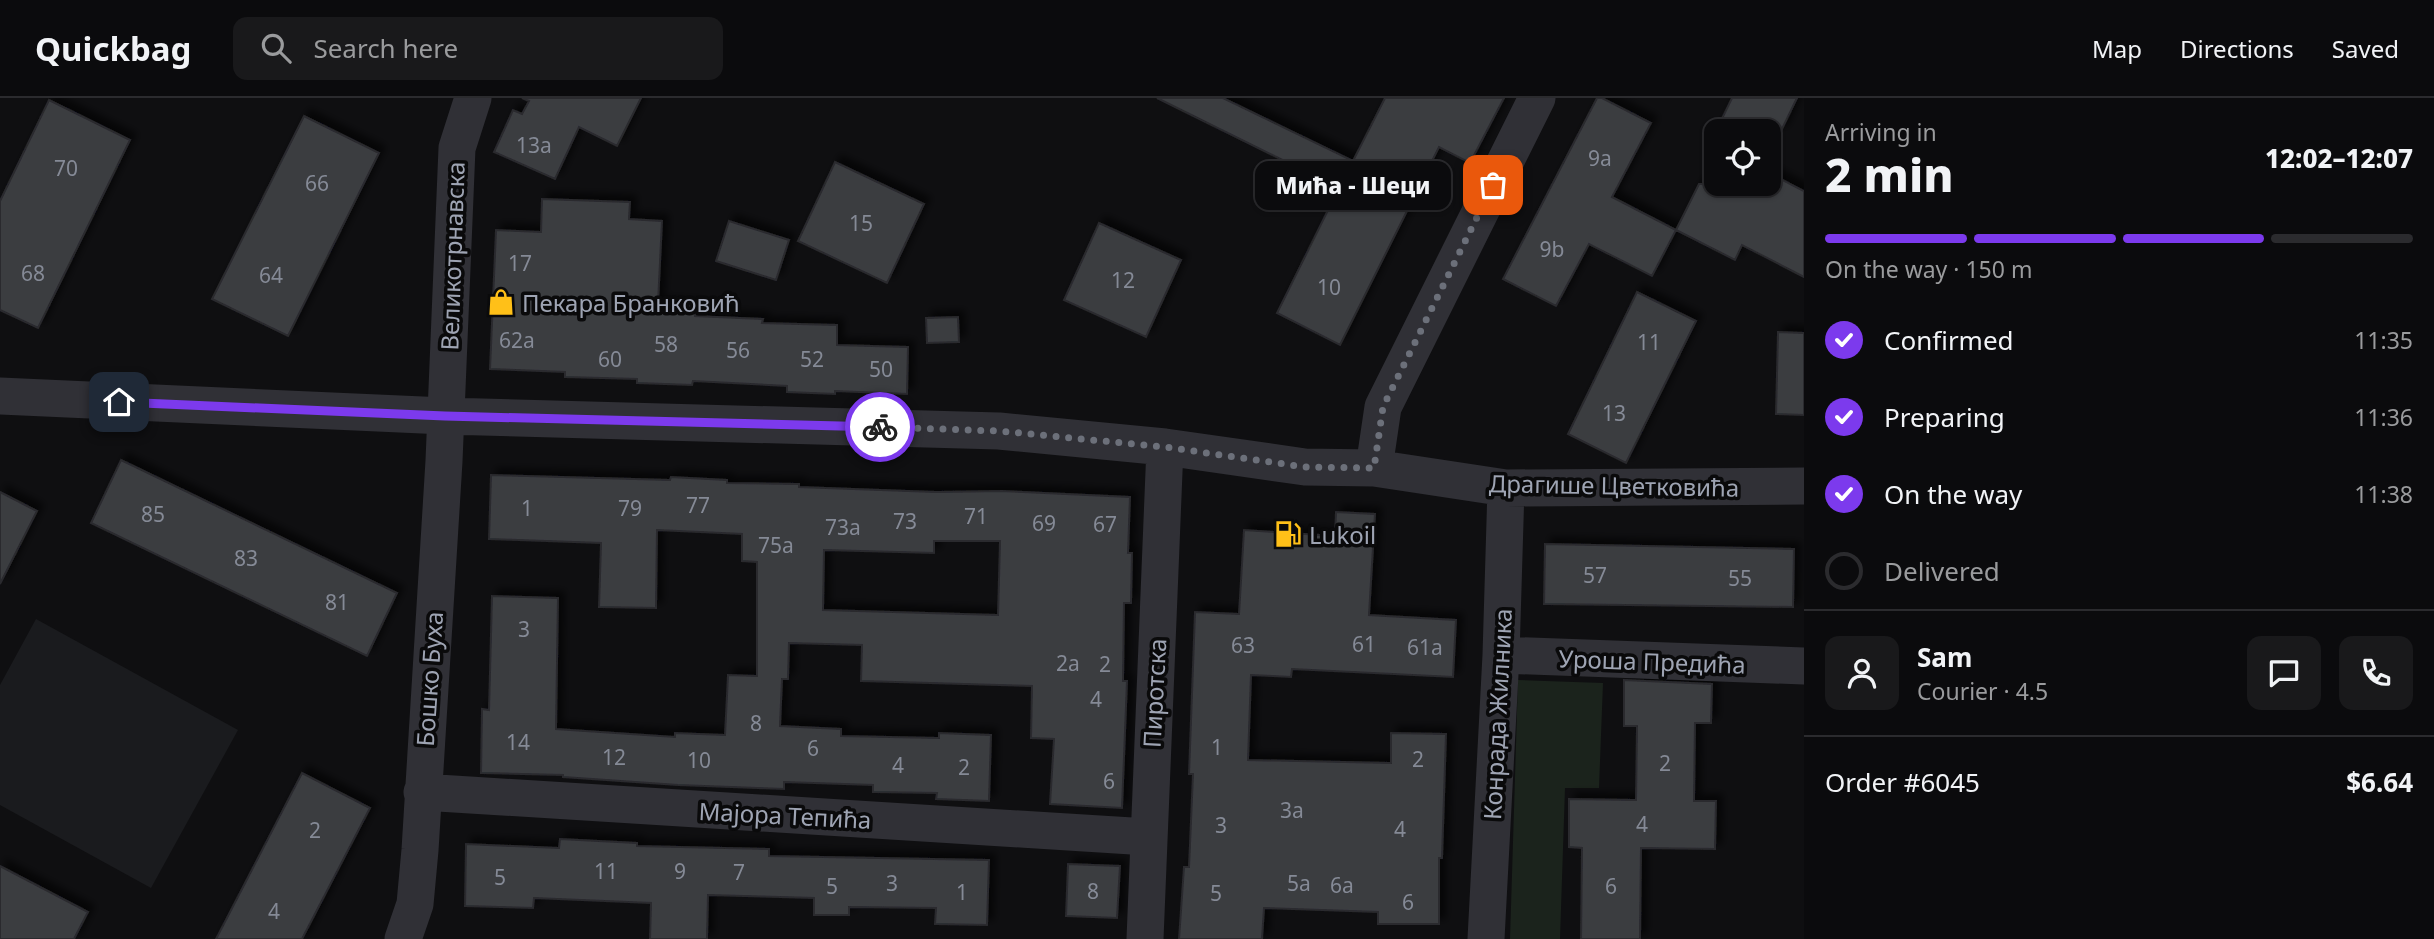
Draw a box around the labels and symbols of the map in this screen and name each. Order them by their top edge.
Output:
house number: 13a [516,131,552,159]
house number: 9a [1588,144,1612,172]
house number: 70 [54,154,78,182]
pin [1463,155,1523,215]
callout: Мића - Шеци [1255,160,1451,210]
street label: Великотрнавска [432,161,472,351]
house number: 66 [305,169,329,197]
house number: 15 [849,209,873,237]
house number: 9b [1540,235,1564,263]
house number: 17 [508,249,532,277]
house number: 68 [21,259,45,287]
house number: 64 [259,261,283,289]
house number: 12 [1111,266,1135,294]
house number: 10 [1317,273,1341,301]
place label: Пекара Бранковић [522,286,740,319]
shop icon: Пекара Бранковић [486,287,516,317]
house number: 62a [499,326,535,354]
house number: 11 [1637,328,1661,356]
house number: 58 [654,330,678,358]
house number: 56 [726,336,750,364]
house number: 60 [598,345,622,373]
house number: 52 [800,345,824,373]
house number: 50 [869,355,893,383]
pin [89,372,149,432]
courier [845,392,915,462]
house number: 13 [1602,399,1626,427]
street label: Драгише Цветковића [1489,466,1739,504]
house number: 77 [686,491,710,519]
house number: 1 [521,494,533,522]
house number: 79 [618,494,642,522]
house number: 85 [141,500,165,528]
house number: 71 [964,502,988,530]
house number: 73 [893,507,917,535]
house number: 69 [1032,509,1056,537]
house number: 67 [1093,510,1117,538]
house number: 73a [825,513,861,541]
place label: Lukoil [1309,518,1376,551]
fuel station icon: Lukoil [1273,519,1303,549]
house number: 75a [758,531,794,559]
house number: 83 [234,544,258,572]
house number: 57 [1583,561,1607,589]
house number: 55 [1728,564,1752,592]
house number: 81 [325,588,349,616]
street label: Конрада Жилника [1475,608,1519,820]
street label: Бошко Буха [408,610,450,748]
house number: 3 [518,615,530,643]
house number: 61 [1352,630,1376,658]
house number: 63 [1231,631,1255,659]
house number: 61a [1407,633,1443,661]
street label: Пиротска [1135,637,1173,749]
street label: Уроша Предића [1558,641,1746,681]
house number: 2a [1056,649,1080,677]
house number: 2 [1099,650,1111,678]
house number: 4 [1090,685,1102,713]
house number: 8 [750,709,762,737]
house number: 14 [506,728,530,756]
house number: 1 [1211,733,1223,761]
house number: 6 [807,734,819,762]
house number: 12 [602,743,626,771]
house number: 2 [1412,745,1424,773]
house number: 10 [687,746,711,774]
house number: 2 [1659,749,1671,777]
house number: 4 [892,751,904,779]
house number: 2 [958,753,970,781]
house number: 6 [1103,767,1115,795]
street label: Мајора Тепића [698,794,872,836]
house number: 3a [1280,796,1304,824]
house number: 4 [1636,810,1648,838]
house number: 3 [1215,811,1227,839]
house number: 4 [1394,815,1406,843]
house number: 2 [309,816,321,844]
house number: 11 [594,857,618,885]
house number: 9 [674,857,686,885]
house number: 7 [733,858,745,886]
house number: 5 [494,863,506,891]
house number: 3 [886,869,898,897]
house number: 5a [1287,869,1311,897]
house number: 6a [1330,871,1354,899]
house number: 5 [826,872,838,900]
house number: 6 [1605,872,1617,900]
house number: 8 [1087,877,1099,905]
house number: 1 [956,878,968,906]
house number: 5 [1210,879,1222,907]
house number: 6 [1402,888,1414,916]
house number: 4 [268,897,280,925]

